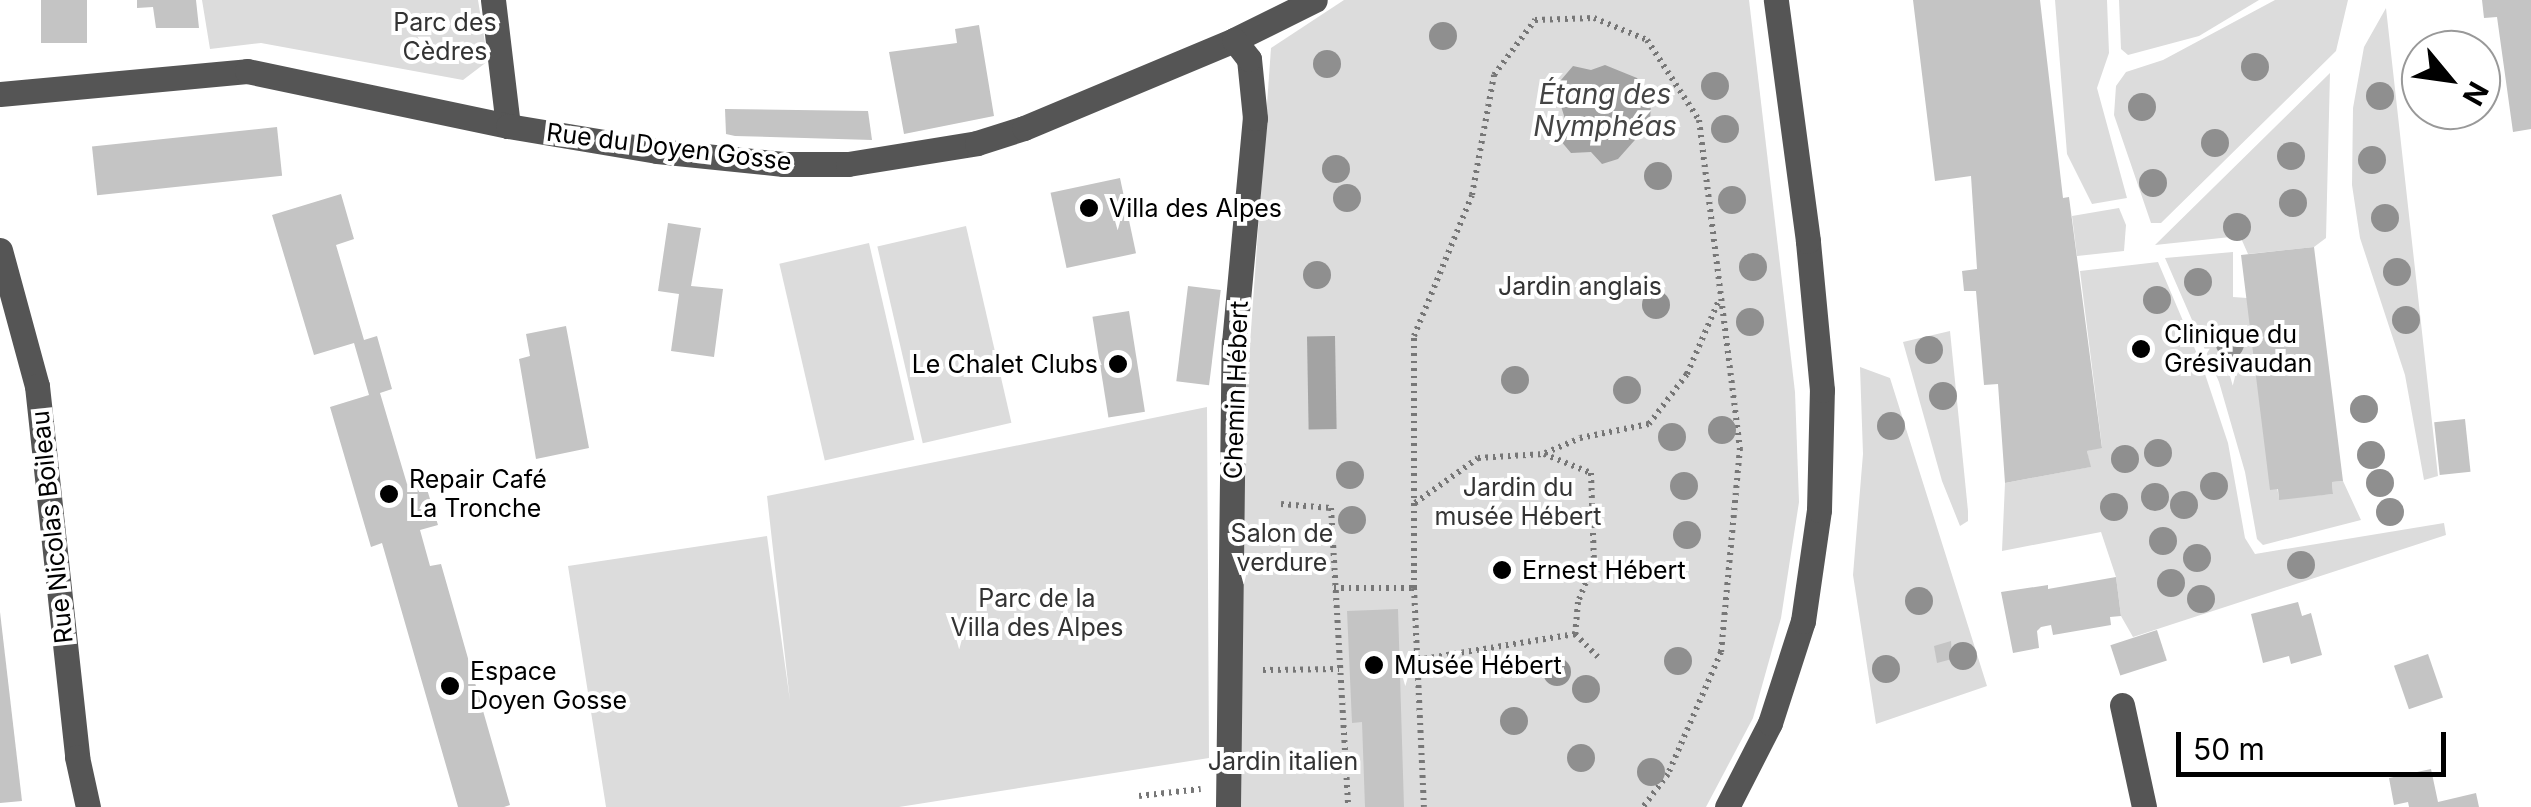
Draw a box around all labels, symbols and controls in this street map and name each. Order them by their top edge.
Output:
park label: Parc des Cèdres [393,8,497,67]
north arrow [2401,30,2501,130]
text: N [2455,76,2496,111]
water label: Étang des Nymphéas [1533,77,1677,143]
street label: Rue du Doyen Gosse [545,117,793,177]
place label: Villa des Alpes [1109,193,1282,223]
marker: Villa des Alpes [1078,197,1100,219]
park label: Jardin anglais [1498,271,1662,301]
street label: Chemin Hébert [1218,300,1254,480]
place label: Clinique du Grésivaudan [2164,320,2312,379]
marker: Clinique du Grésivaudan [2128,336,2154,362]
place label: Le Chalet Clubs [912,349,1098,379]
marker: Le Chalet Clubs [1107,353,1129,375]
street label: Rue Nicolas Boileau [25,409,79,645]
place label: Repair Café La Tronche [409,465,547,524]
park label: Jardin du musée Hébert [1434,473,1602,532]
marker: Repair Café La Tronche [378,483,400,505]
park label: Salon de verdure [1231,519,1333,578]
place label: Ernest Hébert [1522,555,1686,585]
marker: Ernest Hébert [1491,559,1513,581]
park label: Parc de la Villa des Alpes [951,584,1123,643]
place label: Musée Hébert [1394,650,1562,680]
marker: Musée Hébert [1363,654,1385,676]
place label: Espace Doyen Gosse [470,657,627,716]
marker: Espace Doyen Gosse [439,675,461,697]
scale bar [2181,712,2451,774]
text: 50 m [2193,731,2265,767]
park label: Jardin italien [1208,746,1358,776]

